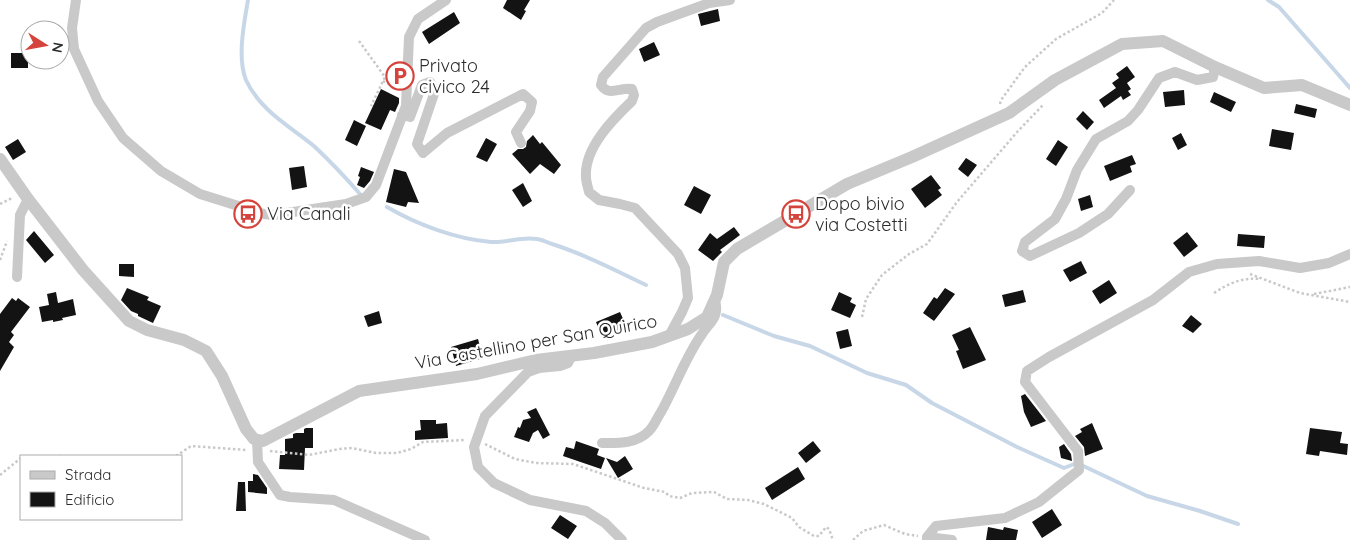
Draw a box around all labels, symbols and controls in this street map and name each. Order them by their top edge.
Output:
north arrow [20,20,70,70]
text: N [48,41,68,54]
place label: Privato civico 24 [419,54,490,98]
parking icon: Privato civico 24 [385,61,415,91]
place label: Dopo bivio via Costetti [815,192,908,236]
bus stop icon: Via Canali [233,199,263,229]
bus stop icon: Dopo bivio via Costetti [781,199,811,229]
place label: Via Canali [267,202,351,225]
street label: Via Castellino per San Quirico [413,309,659,374]
legend [20,455,182,520]
text: Strada [65,465,111,484]
text: Edificio [65,490,114,509]

